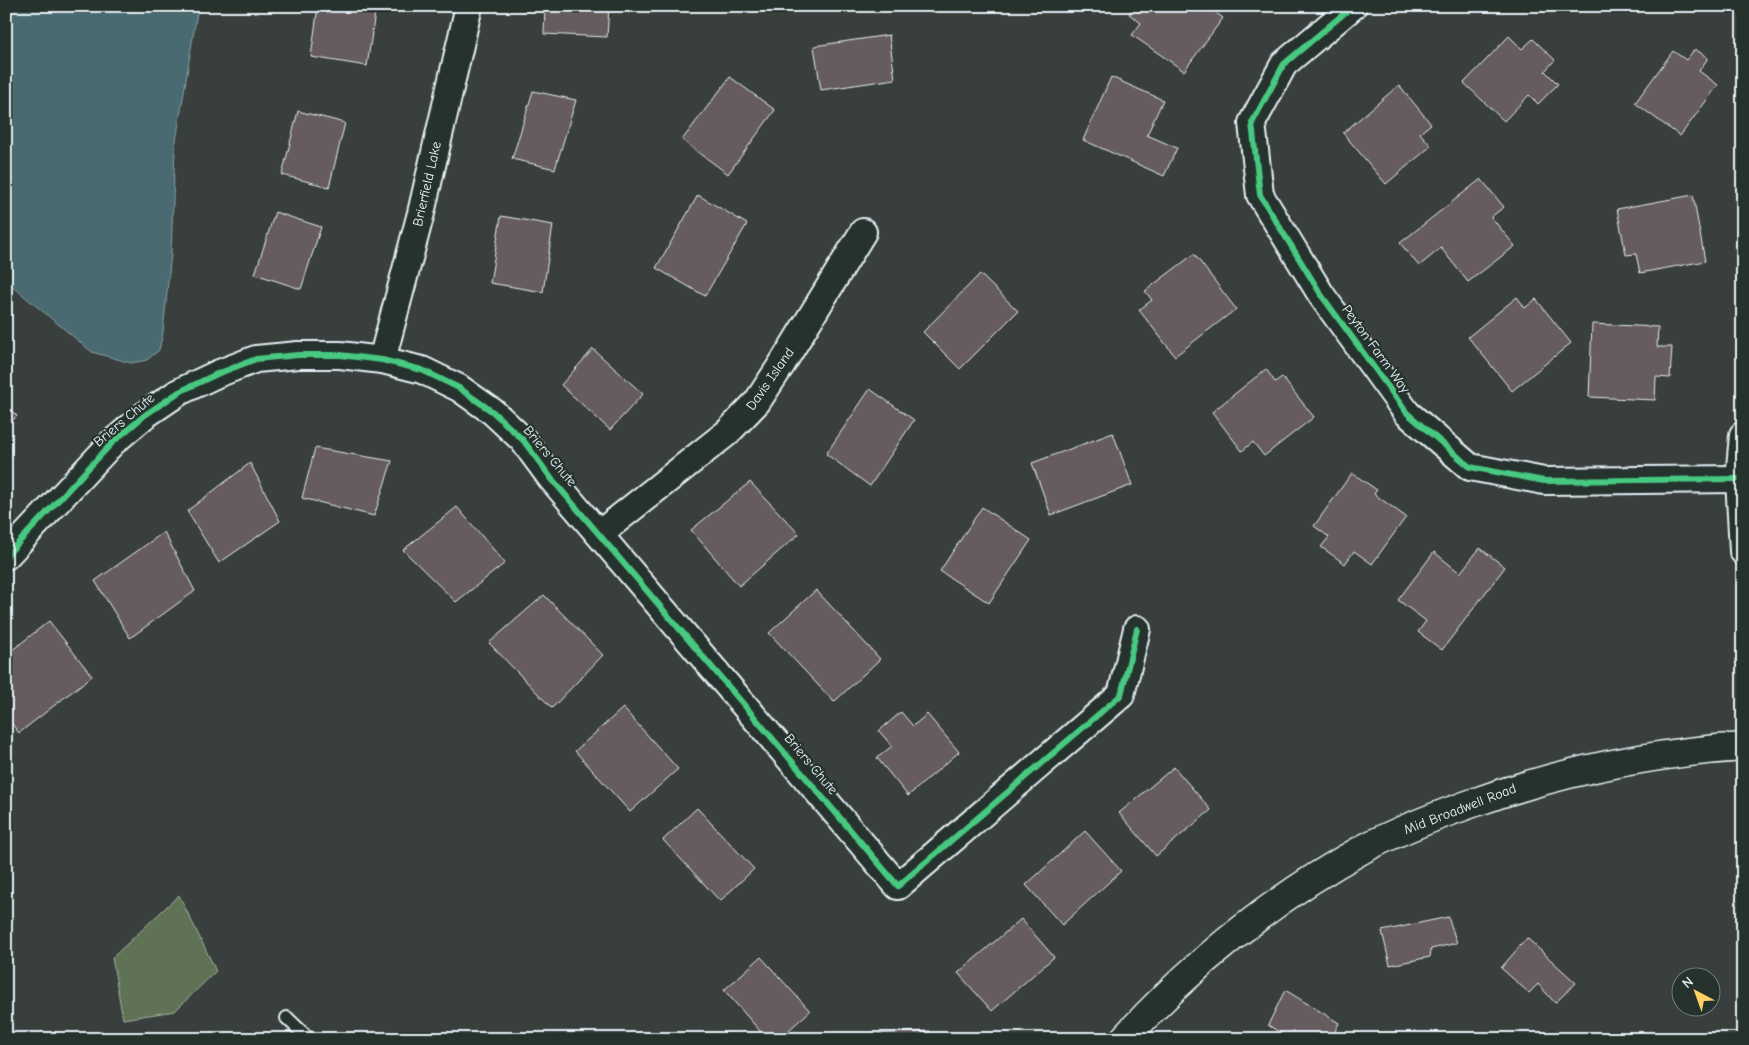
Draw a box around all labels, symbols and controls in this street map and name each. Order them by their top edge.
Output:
street label: Brierfield Lake [409,140,445,228]
street label: Peyton Farm Way [1338,302,1414,397]
street label: Davis Island [742,345,798,413]
street label: Briers Chute [90,390,158,450]
street label: Briers Chute [520,422,580,490]
street label: Briers Chute [781,730,841,798]
street label: Mid Broadwell Road [1401,780,1519,838]
north arrow [1672,968,1722,1018]
text: N [1679,973,1697,992]

